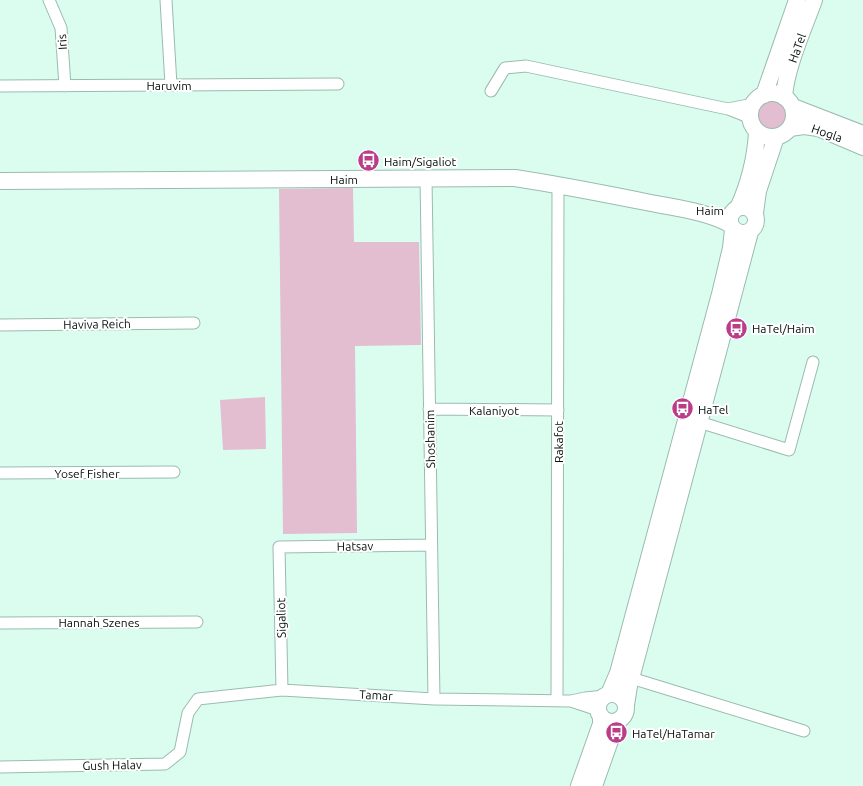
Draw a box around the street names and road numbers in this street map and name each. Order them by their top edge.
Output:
street label: HaTel [786,31,808,65]
street label: Iris [55,34,69,50]
street label: Haruvim [146,79,192,92]
street label: Hogla [810,122,844,144]
street label: Haim [330,173,358,186]
street label: Haim [696,204,724,217]
street label: Haviva Reich [63,317,131,331]
street label: Kalaniyot [469,404,519,417]
street label: Shoshanim [423,410,437,468]
street label: Rakafot [552,421,565,463]
street label: Yosef Fisher [54,467,120,480]
street label: Hatsav [337,539,373,553]
street label: Sigaliot [274,598,288,638]
street label: Hannah Szenes [58,616,140,629]
street label: Tamar [359,688,393,702]
street label: Gush Halav [82,758,142,772]

